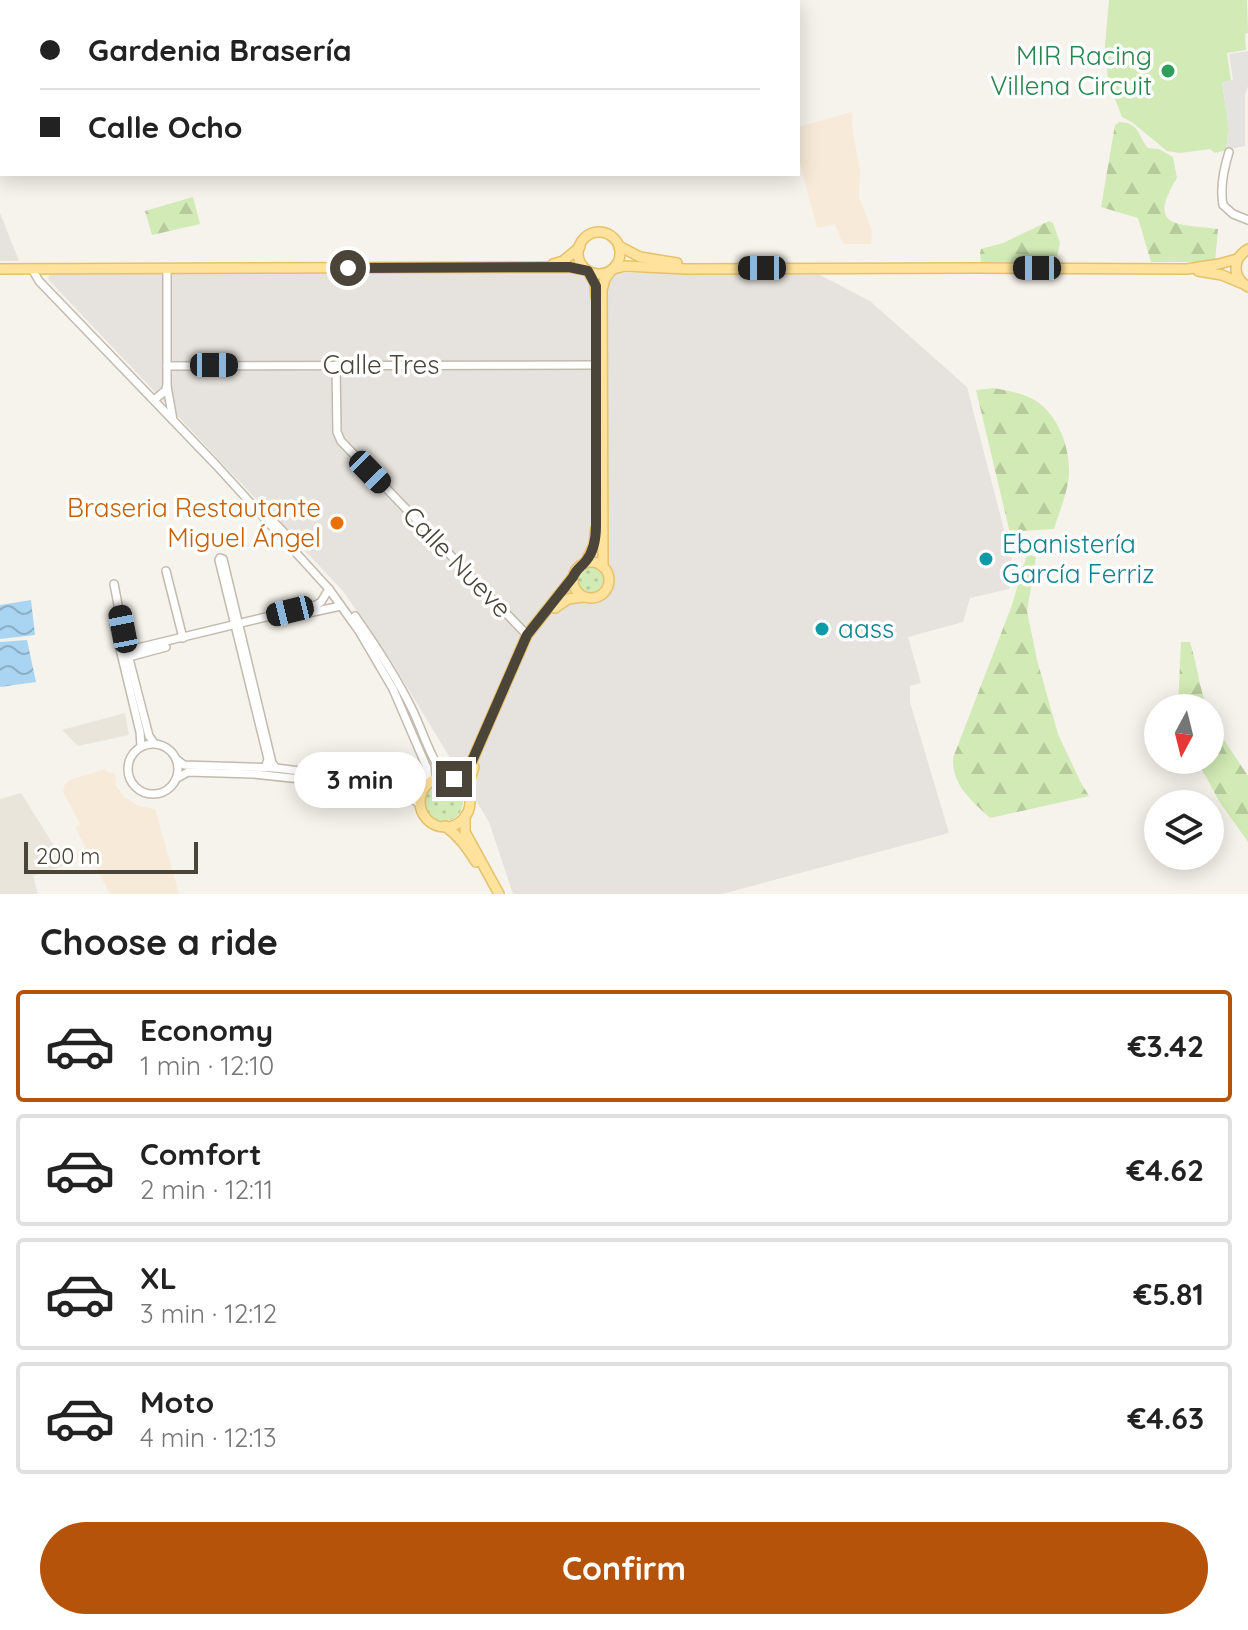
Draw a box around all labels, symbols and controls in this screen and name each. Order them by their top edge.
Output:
text: Gardenia Brasería [88,31,352,69]
place label: MIR Racing Villena Circuit [990,39,1152,102]
marker: MIR Racing Villena Circuit [1159,62,1177,80]
text: Calle Ocho [88,108,243,146]
route start [330,250,366,286]
car [738,256,786,280]
car [1013,256,1061,280]
street label: Calle Tres [323,348,439,381]
car [190,353,238,377]
car [345,446,395,498]
place label: Braseria Restautante Miguel Ángel [67,491,321,554]
street label: Calle Nueve [396,499,519,624]
marker: Braseria Restautante Miguel Ángel [328,514,346,532]
place label: Ebanistería García Ferriz [1002,527,1155,590]
marker: Ebanistería García Ferriz [977,550,995,568]
car [264,594,316,628]
car [107,603,139,655]
place label: aass [838,612,894,645]
marker: aass [813,620,831,638]
north arrow [1144,694,1224,774]
map controls [1144,694,1224,870]
callout: 3 min [294,751,426,807]
route end [436,761,472,797]
text: 3 min [327,763,393,796]
button: layers [1144,790,1224,870]
scale bar [24,838,198,874]
text: 200 m [36,842,100,870]
text: Choose a ride [40,919,278,964]
icon: car [44,1010,116,1082]
text: Economy [140,1011,273,1049]
text: €3.42 [1128,1027,1204,1065]
text: 1 min · 12:10 [140,1049,274,1082]
icon: car [44,1134,116,1206]
text: Comfort [140,1135,261,1173]
text: €4.62 [1126,1151,1204,1189]
text: 2 min · 12:11 [140,1173,273,1206]
icon: car [44,1258,116,1330]
text: XL [140,1259,177,1297]
text: €5.81 [1134,1275,1204,1313]
text: 3 min · 12:12 [140,1297,277,1330]
icon: car [44,1382,116,1454]
text: Moto [140,1383,214,1421]
text: €4.63 [1127,1399,1204,1437]
text: 4 min · 12:13 [140,1421,277,1454]
button: Confirm [40,1522,1208,1614]

